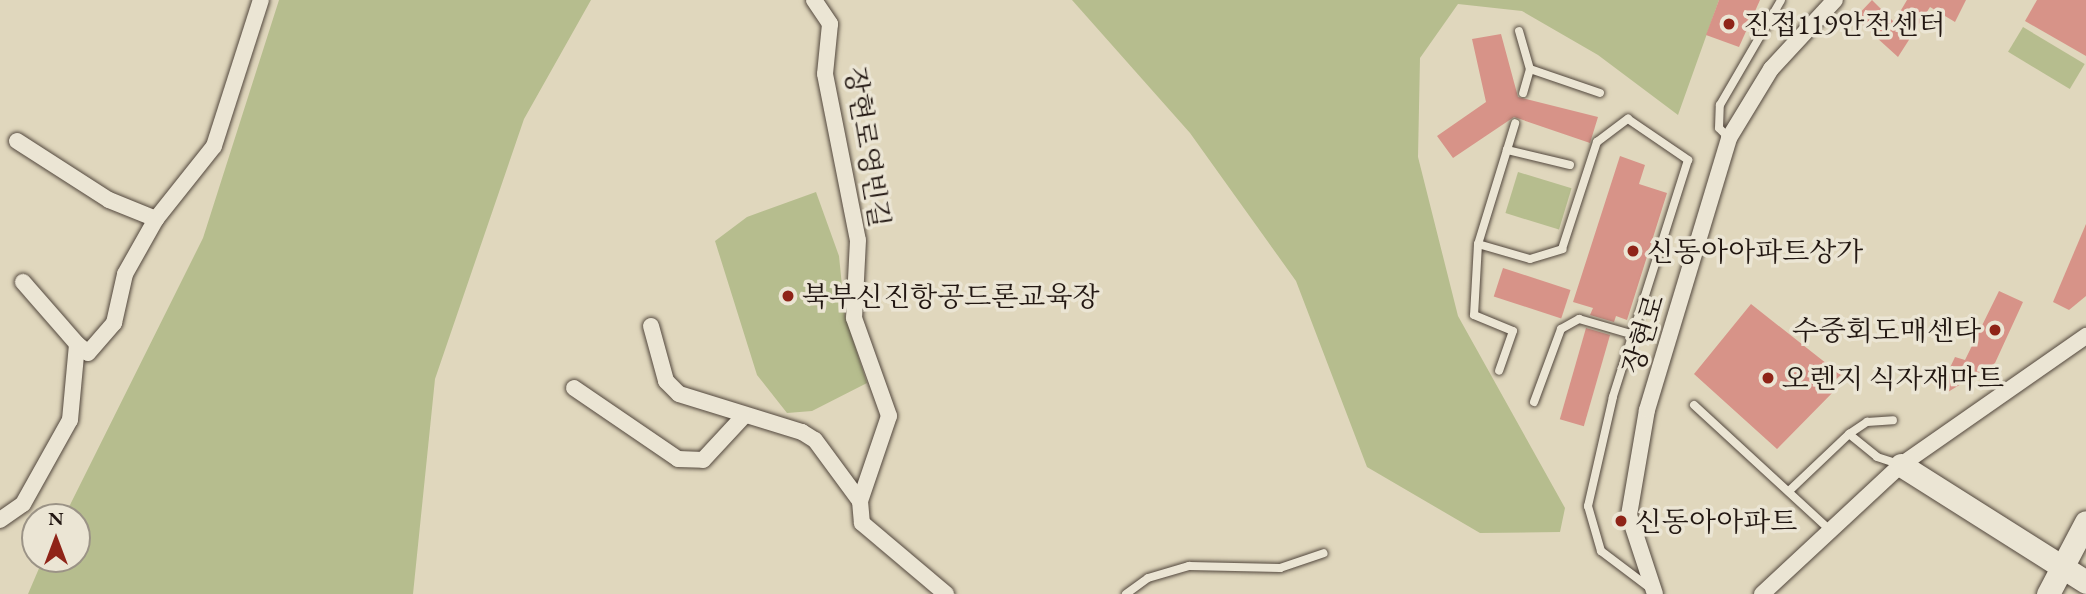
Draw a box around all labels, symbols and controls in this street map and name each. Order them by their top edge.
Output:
place label: 진접119안전센터 [1743,7,1946,41]
marker: 진접119안전센터 [1721,16,1737,32]
street label: 장현로영빈길 [839,64,897,230]
place label: 신동아아파트상가 [1647,234,1863,268]
marker: 신동아아파트상가 [1625,243,1641,259]
place label: 북부신진항공드론교육장 [802,279,1100,313]
marker: 북부신진항공드론교육장 [780,288,796,304]
street label: 장현로 [1615,290,1671,378]
place label: 수중회도매센타 [1792,313,1981,347]
marker: 수중회도매센타 [1987,322,2003,338]
place label: 오렌지 식자재마트 [1782,361,2004,395]
marker: 오렌지 식자재마트 [1760,370,1776,386]
north arrow [21,503,91,573]
place label: 신동아아파트 [1635,504,1797,538]
text: N [48,506,64,531]
marker: 신동아아파트 [1613,513,1629,529]

